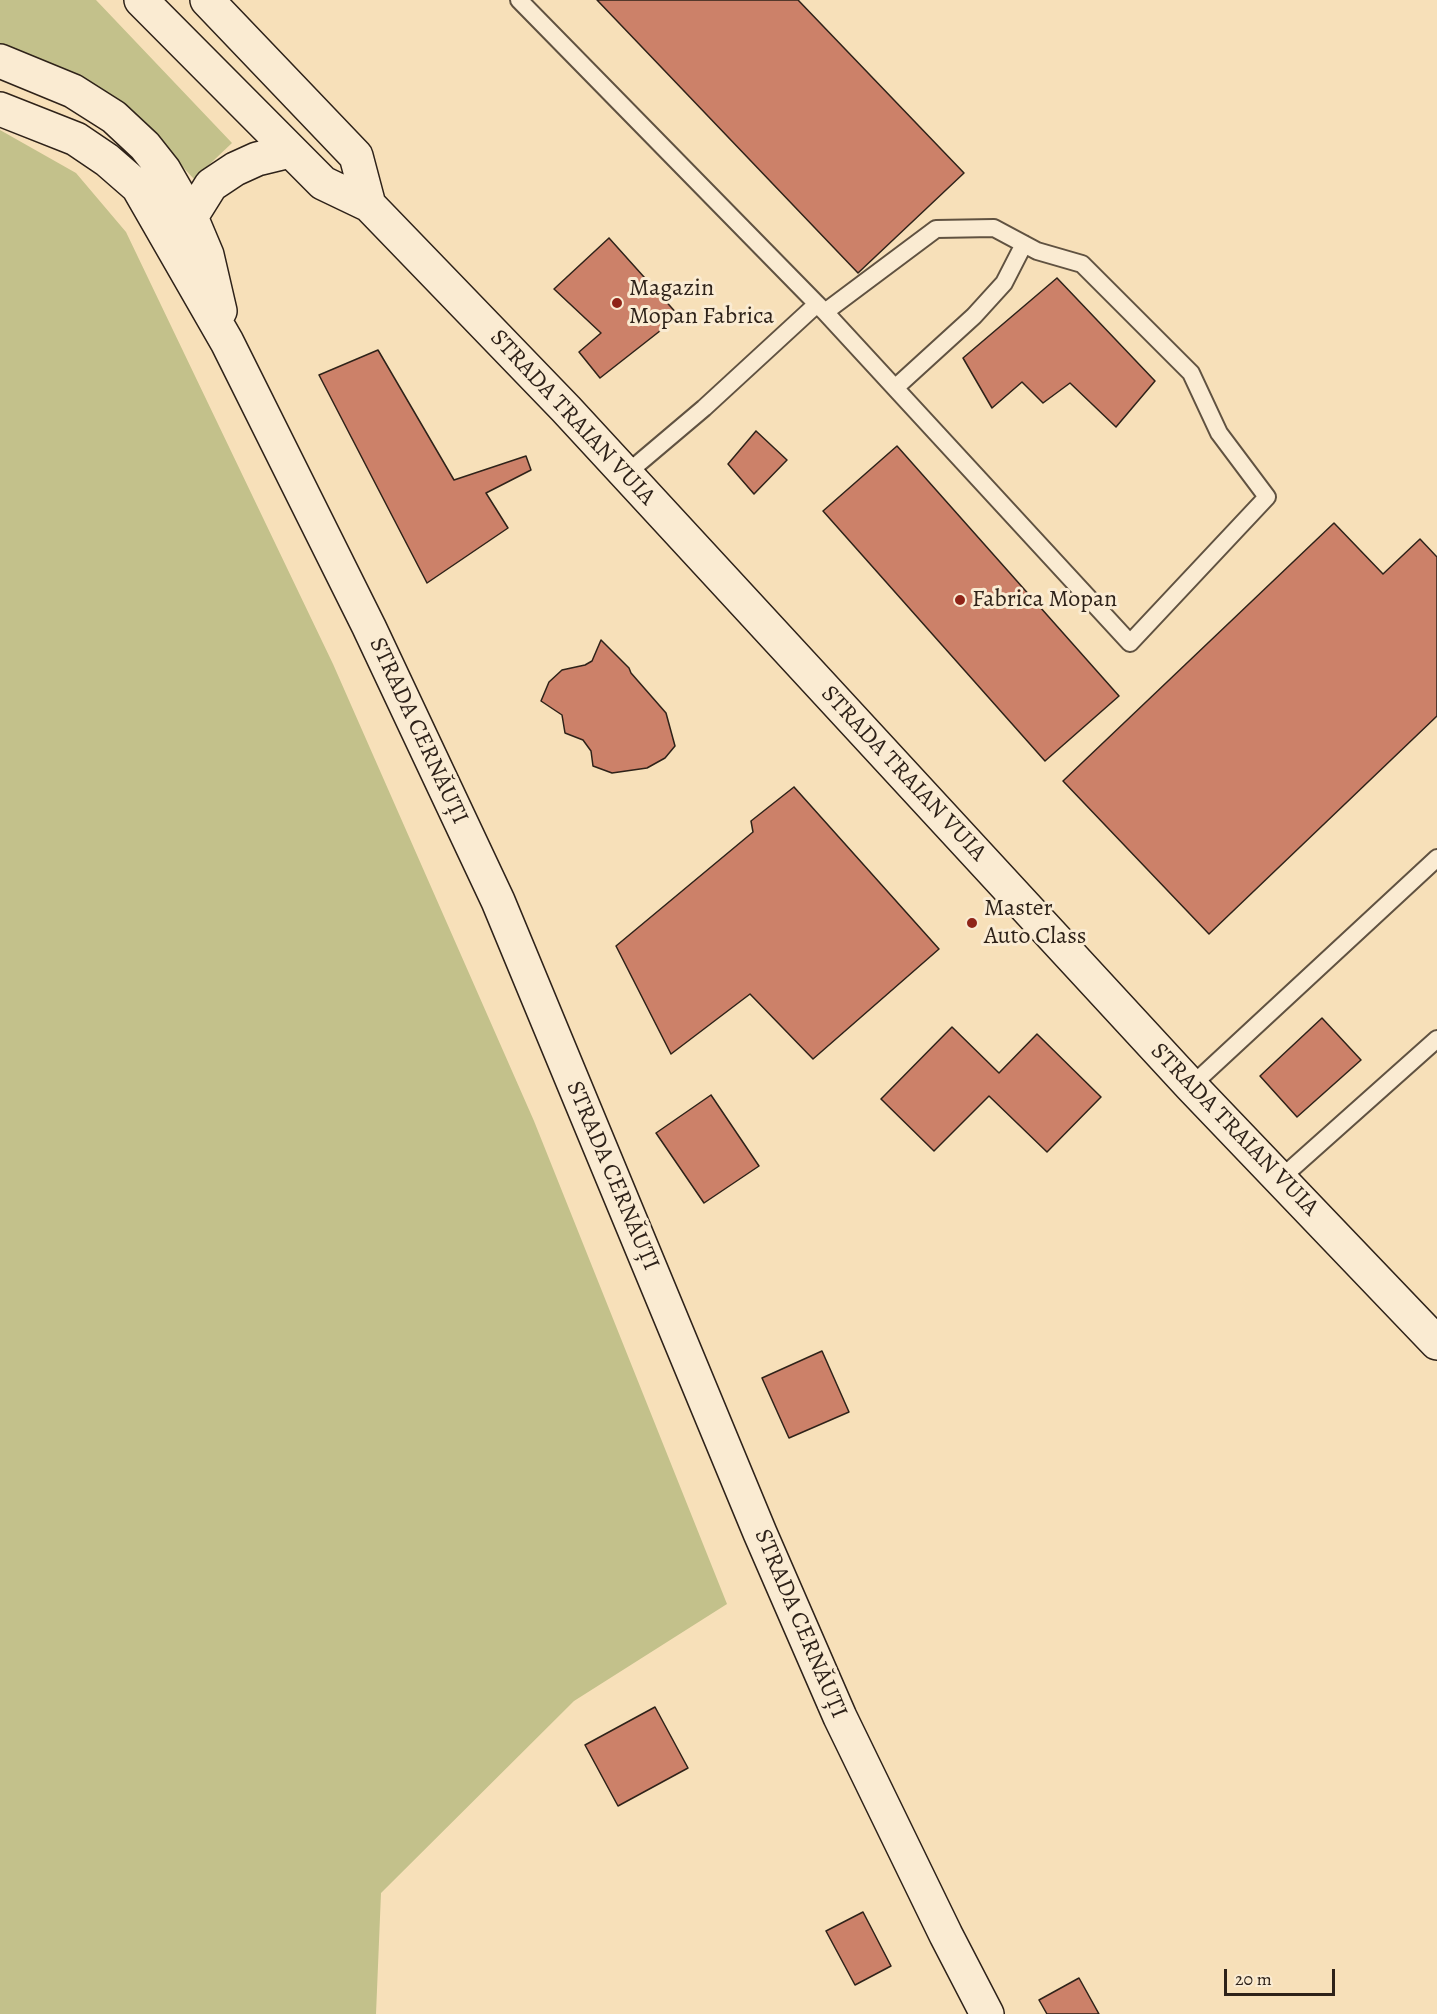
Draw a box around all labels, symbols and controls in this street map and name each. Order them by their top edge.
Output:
place label: Magazin Mopan Fabrica [629,275,774,331]
marker: Magazin Mopan Fabrica [610,296,624,310]
street label: STRADA TRAIAN VUIA [483,324,661,512]
place label: Fabrica Mopan [972,586,1117,614]
marker: Fabrica Mopan [953,593,967,607]
street label: STRADA CERNĂUȚI [362,633,474,829]
street label: STRADA TRAIAN VUIA [814,680,992,868]
place label: Master Auto Class [984,895,1087,951]
marker: Master Auto Class [965,916,979,930]
street label: STRADA TRAIAN VUIA [1144,1037,1324,1223]
street label: STRADA CERNĂUȚI [559,1077,665,1275]
street label: STRADA CERNĂUȚI [747,1525,853,1723]
scale bar [1227,1957,1338,1995]
text: 20 m [1235,1967,1272,1991]

